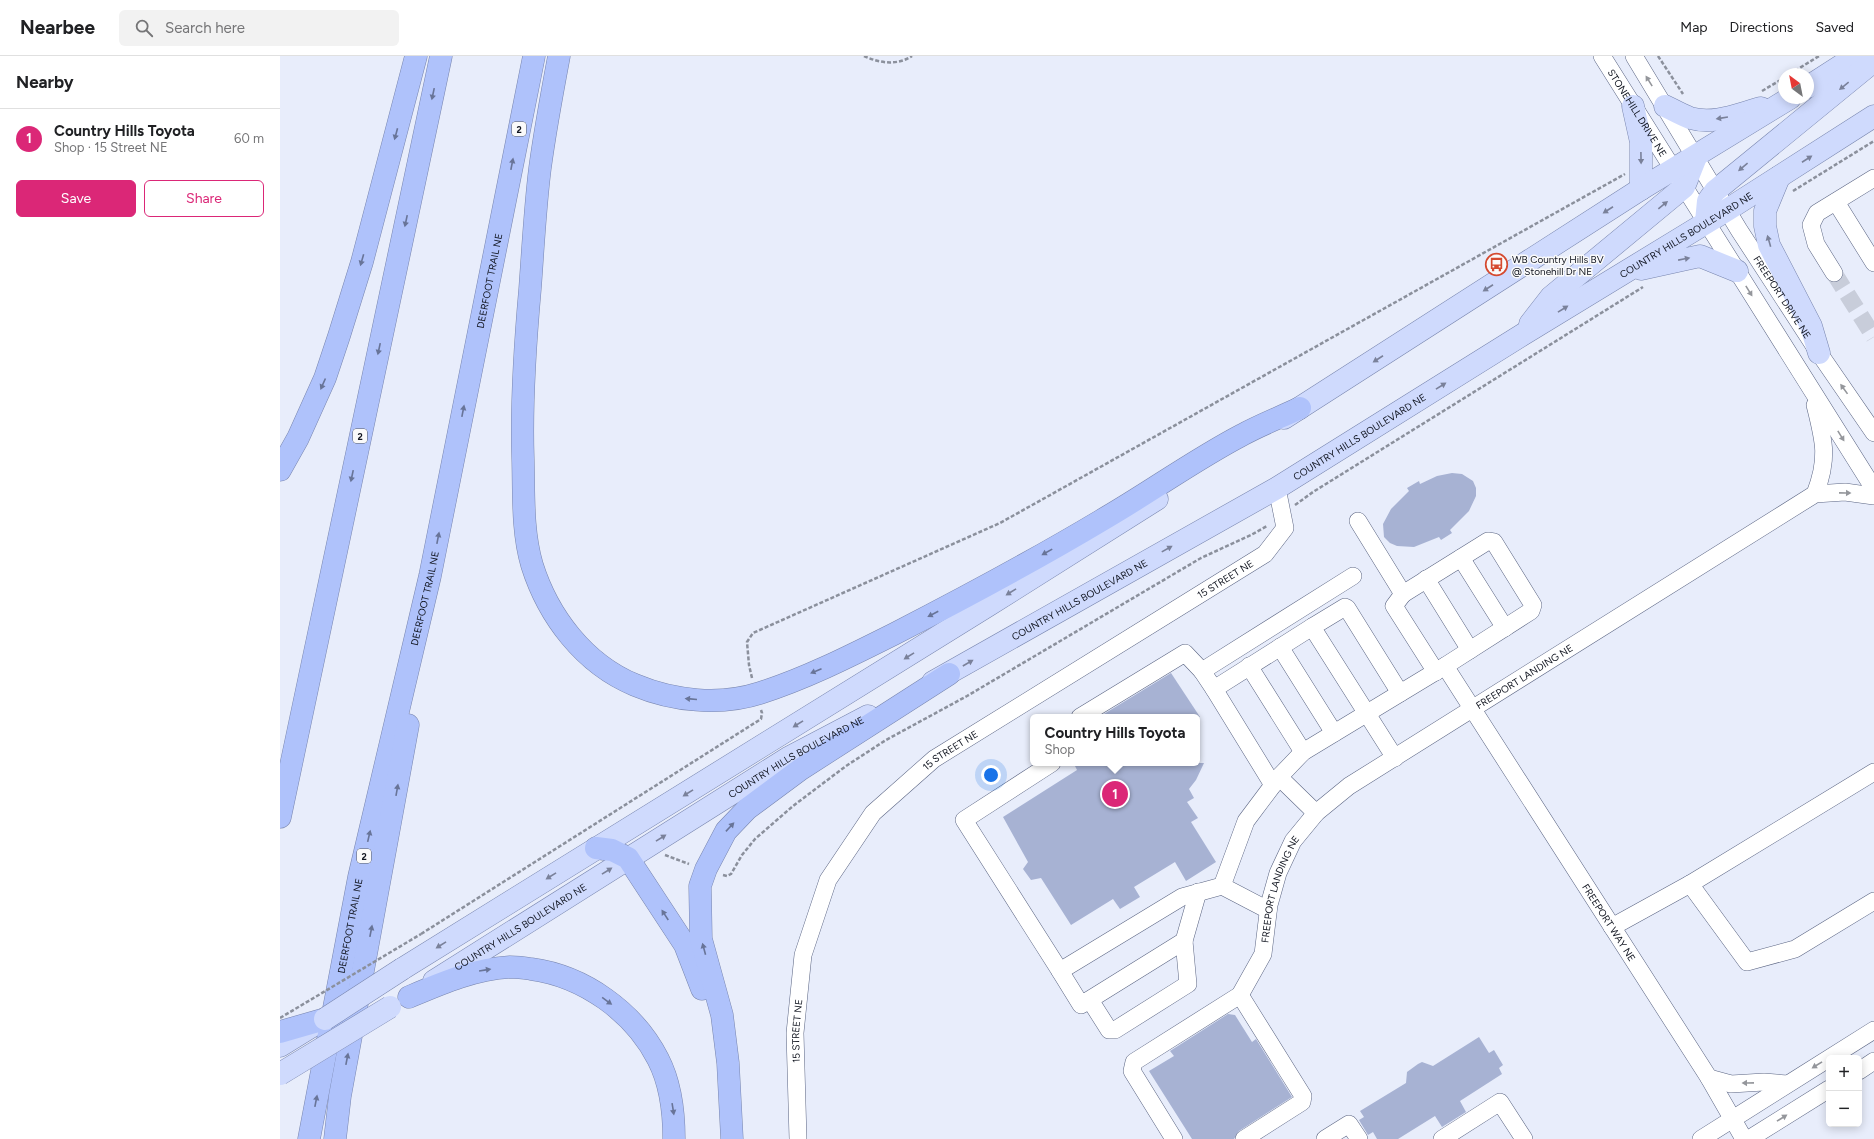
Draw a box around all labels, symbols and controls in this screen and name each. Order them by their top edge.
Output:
search box [119,10,399,46]
text: Nearbee [20,16,95,39]
icon: search [133,17,155,39]
text: Search here [165,19,245,37]
text: Map [1680,19,1708,36]
text: Directions [1730,19,1793,36]
text: Saved [1815,19,1854,36]
street label: STONEHILL DRIVE NE [1605,66,1670,159]
north arrow [1778,68,1814,104]
text: Nearby [16,72,74,92]
one-way arrow [1645,76,1653,86]
one-way arrow [1838,81,1849,90]
one-way arrow [429,88,435,100]
one-way arrow [1716,115,1728,121]
text: Country Hills Toyota [54,122,195,140]
road number: 2 [512,122,526,136]
one-way arrow [393,129,399,141]
text: 1 [26,131,32,146]
text: 60 m [234,131,264,146]
text: Shop · 15 Street NE [54,140,168,155]
one-way arrow [1638,152,1644,165]
one-way arrow [1802,155,1812,163]
one-way arrow [509,158,515,170]
one-way arrow [1737,163,1748,172]
button: Save [16,180,136,217]
button: Share [144,180,264,217]
street label: COUNTRY HILLS BOULEVARD NE [1617,189,1755,281]
one-way arrow [1658,201,1669,210]
one-way arrow [1603,206,1614,214]
one-way arrow [402,215,408,227]
street label: DEERFOOT TRAIL NE [473,232,505,329]
one-way arrow [1766,235,1772,247]
bus stop icon: WB Country Hills BV @ Stonehill Dr NE [1484,252,1510,278]
place label: WB Country Hills BV @ Stonehill Dr NE [1512,253,1604,278]
street label: FREEPORT DRIVE NE [1751,253,1814,341]
one-way arrow [359,254,365,266]
one-way arrow [1678,256,1690,262]
one-way arrow [1482,284,1493,292]
one-way arrow [1746,285,1753,297]
one-way arrow [1557,306,1569,313]
one-way arrow [375,342,381,355]
one-way arrow [1373,355,1383,363]
one-way arrow [319,378,325,390]
one-way arrow [1435,382,1447,389]
one-way arrow [1840,384,1848,394]
street label: COUNTRY HILLS BOULEVARD NE [1291,390,1428,483]
one-way arrow [460,404,466,417]
road number: 2 [353,429,367,443]
one-way arrow [1837,431,1844,442]
one-way arrow [349,470,355,482]
one-way arrow [1839,489,1851,496]
one-way arrow [435,532,441,544]
one-way arrow [1161,546,1173,553]
one-way arrow [1041,548,1053,555]
street label: DEERFOOT TRAIL NE [407,550,441,647]
street label: COUNTRY HILLS BOULEVARD NE [1009,556,1150,643]
street label: 15 STREET NE [1194,556,1256,601]
one-way arrow [1005,588,1017,595]
one-way arrow [927,611,939,617]
street label: FREEPORT LANDING NE [1473,641,1575,712]
one-way arrow [903,652,914,659]
one-way arrow [963,659,974,666]
one-way arrow [810,669,822,675]
one-way arrow [685,695,697,702]
street label: COUNTRY HILLS BOULEVARD NE [726,713,866,801]
popup [1030,714,1200,766]
one-way arrow [793,720,803,728]
text: Country Hills Toyota [1045,724,1185,742]
street label: 15 STREET NE [920,727,980,773]
text: Shop [1045,742,1075,757]
your location [981,765,1001,785]
pin: 1 [1102,779,1128,809]
one-way arrow [394,783,400,796]
one-way arrow [682,789,694,796]
one-way arrow [725,822,735,832]
one-way arrow [366,830,372,842]
street label: FREEPORT LANDING NE [1258,832,1302,944]
one-way arrow [655,834,667,841]
road number: 2 [357,849,371,863]
one-way arrow [601,868,613,875]
one-way arrow [546,872,556,880]
street label: DEERFOOT TRAIL NE [334,877,365,974]
street label: COUNTRY HILLS BOULEVARD NE [452,880,589,973]
street label: FREEPORT WAY NE [1580,881,1639,964]
one-way arrow [661,909,669,920]
one-way arrow [368,925,374,937]
one-way arrow [436,941,446,949]
one-way arrow [701,943,707,955]
one-way arrow [479,967,491,973]
one-way arrow [602,997,612,1005]
street label: 15 STREET NE [788,999,805,1063]
one-way arrow [345,1053,351,1065]
map controls [1826,1055,1862,1127]
button: + [1826,1055,1862,1091]
one-way arrow [1812,1061,1822,1069]
one-way arrow [1741,1080,1754,1086]
button: − [1826,1091,1862,1127]
one-way arrow [313,1095,319,1107]
one-way arrow [670,1102,676,1115]
one-way arrow [1776,1115,1788,1122]

